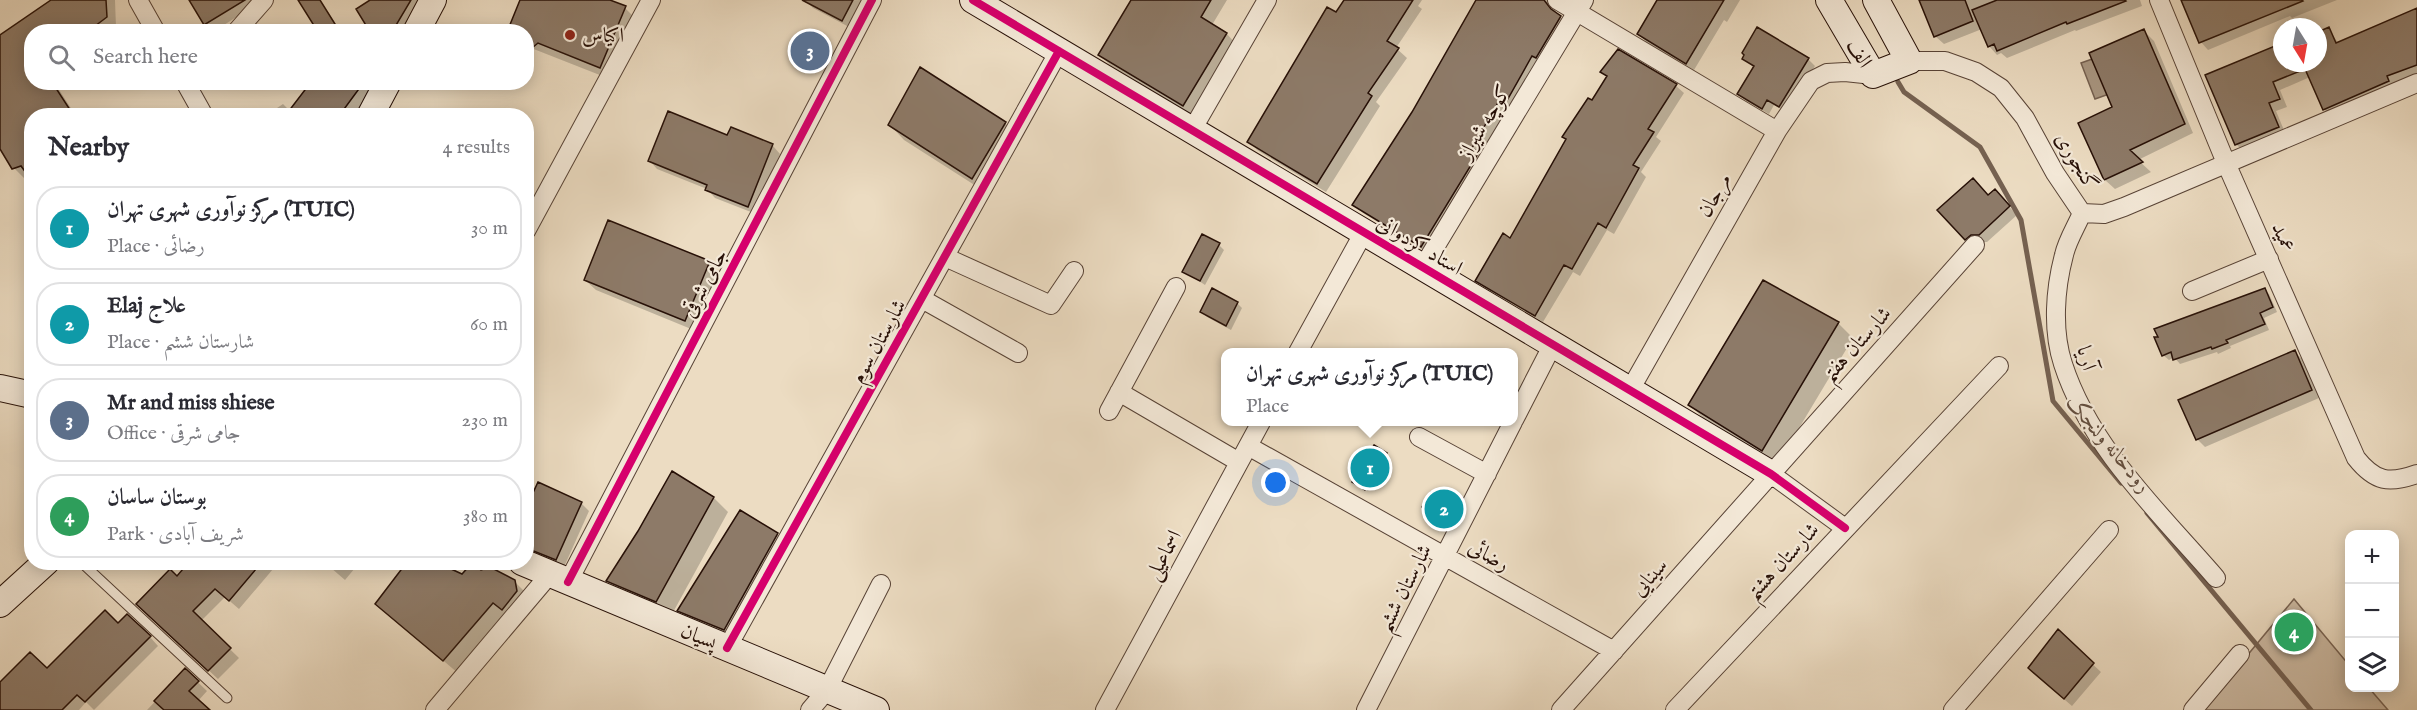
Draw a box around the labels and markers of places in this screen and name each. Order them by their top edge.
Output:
place label: اکیاس [582,23,624,50]
marker: اکیاس [563,28,577,42]
pin: 3 [790,28,830,74]
pin: 1 [1350,446,1390,490]
pin: 2 [1424,486,1464,532]
pin: 4 [2274,610,2314,654]

